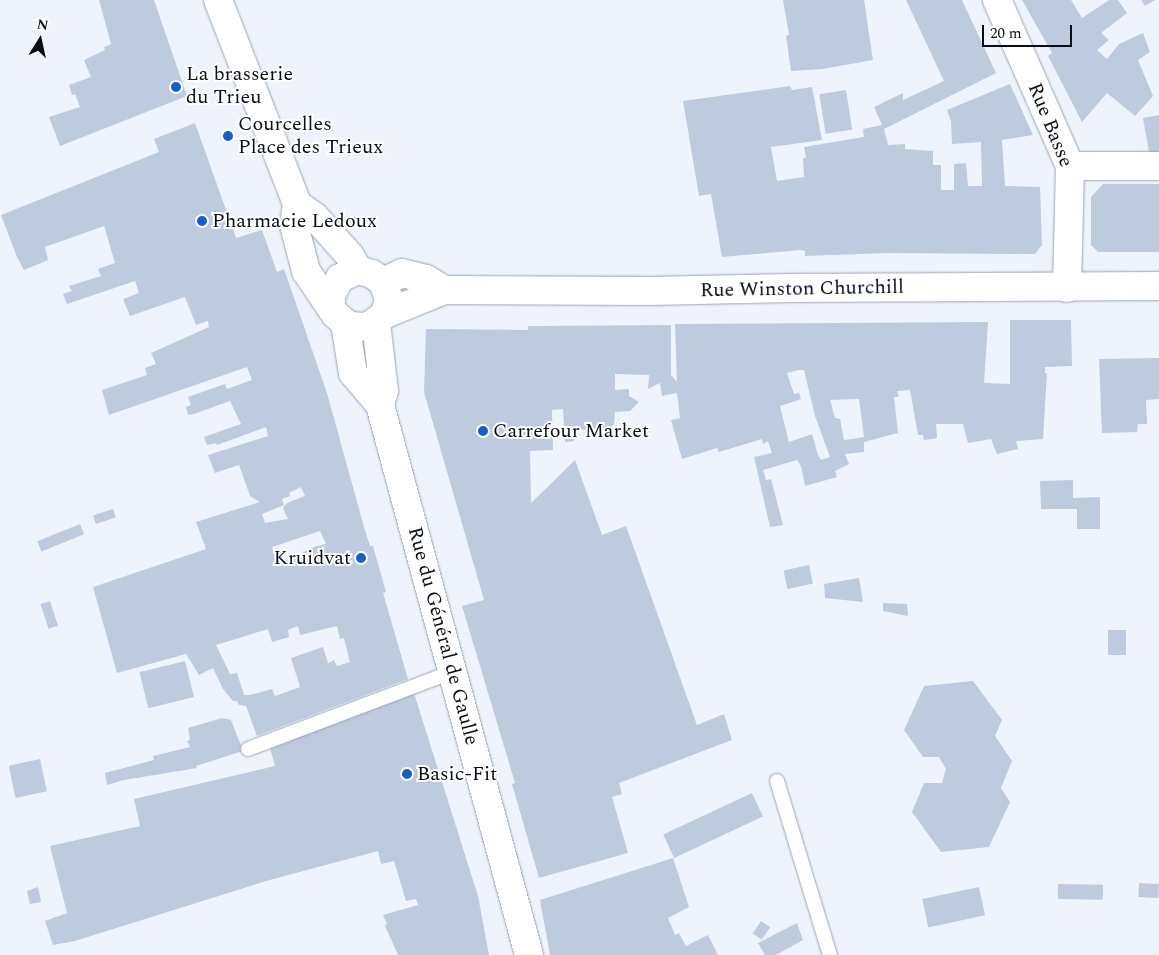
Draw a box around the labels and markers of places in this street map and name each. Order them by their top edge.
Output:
place label: La brasserie du Trieu [186,63,293,110]
marker: La brasserie du Trieu [170,81,182,93]
place label: Courcelles Place des Trieux [238,112,383,159]
marker: Courcelles Place des Trieux [222,130,234,142]
place label: Pharmacie Ledoux [212,209,377,233]
marker: Pharmacie Ledoux [196,215,208,227]
place label: Carrefour Market [493,419,649,443]
marker: Carrefour Market [477,425,489,437]
place label: Kruidvat [274,546,351,570]
marker: Kruidvat [355,552,367,564]
place label: Basic-Fit [417,762,497,786]
marker: Basic-Fit [401,768,413,780]

